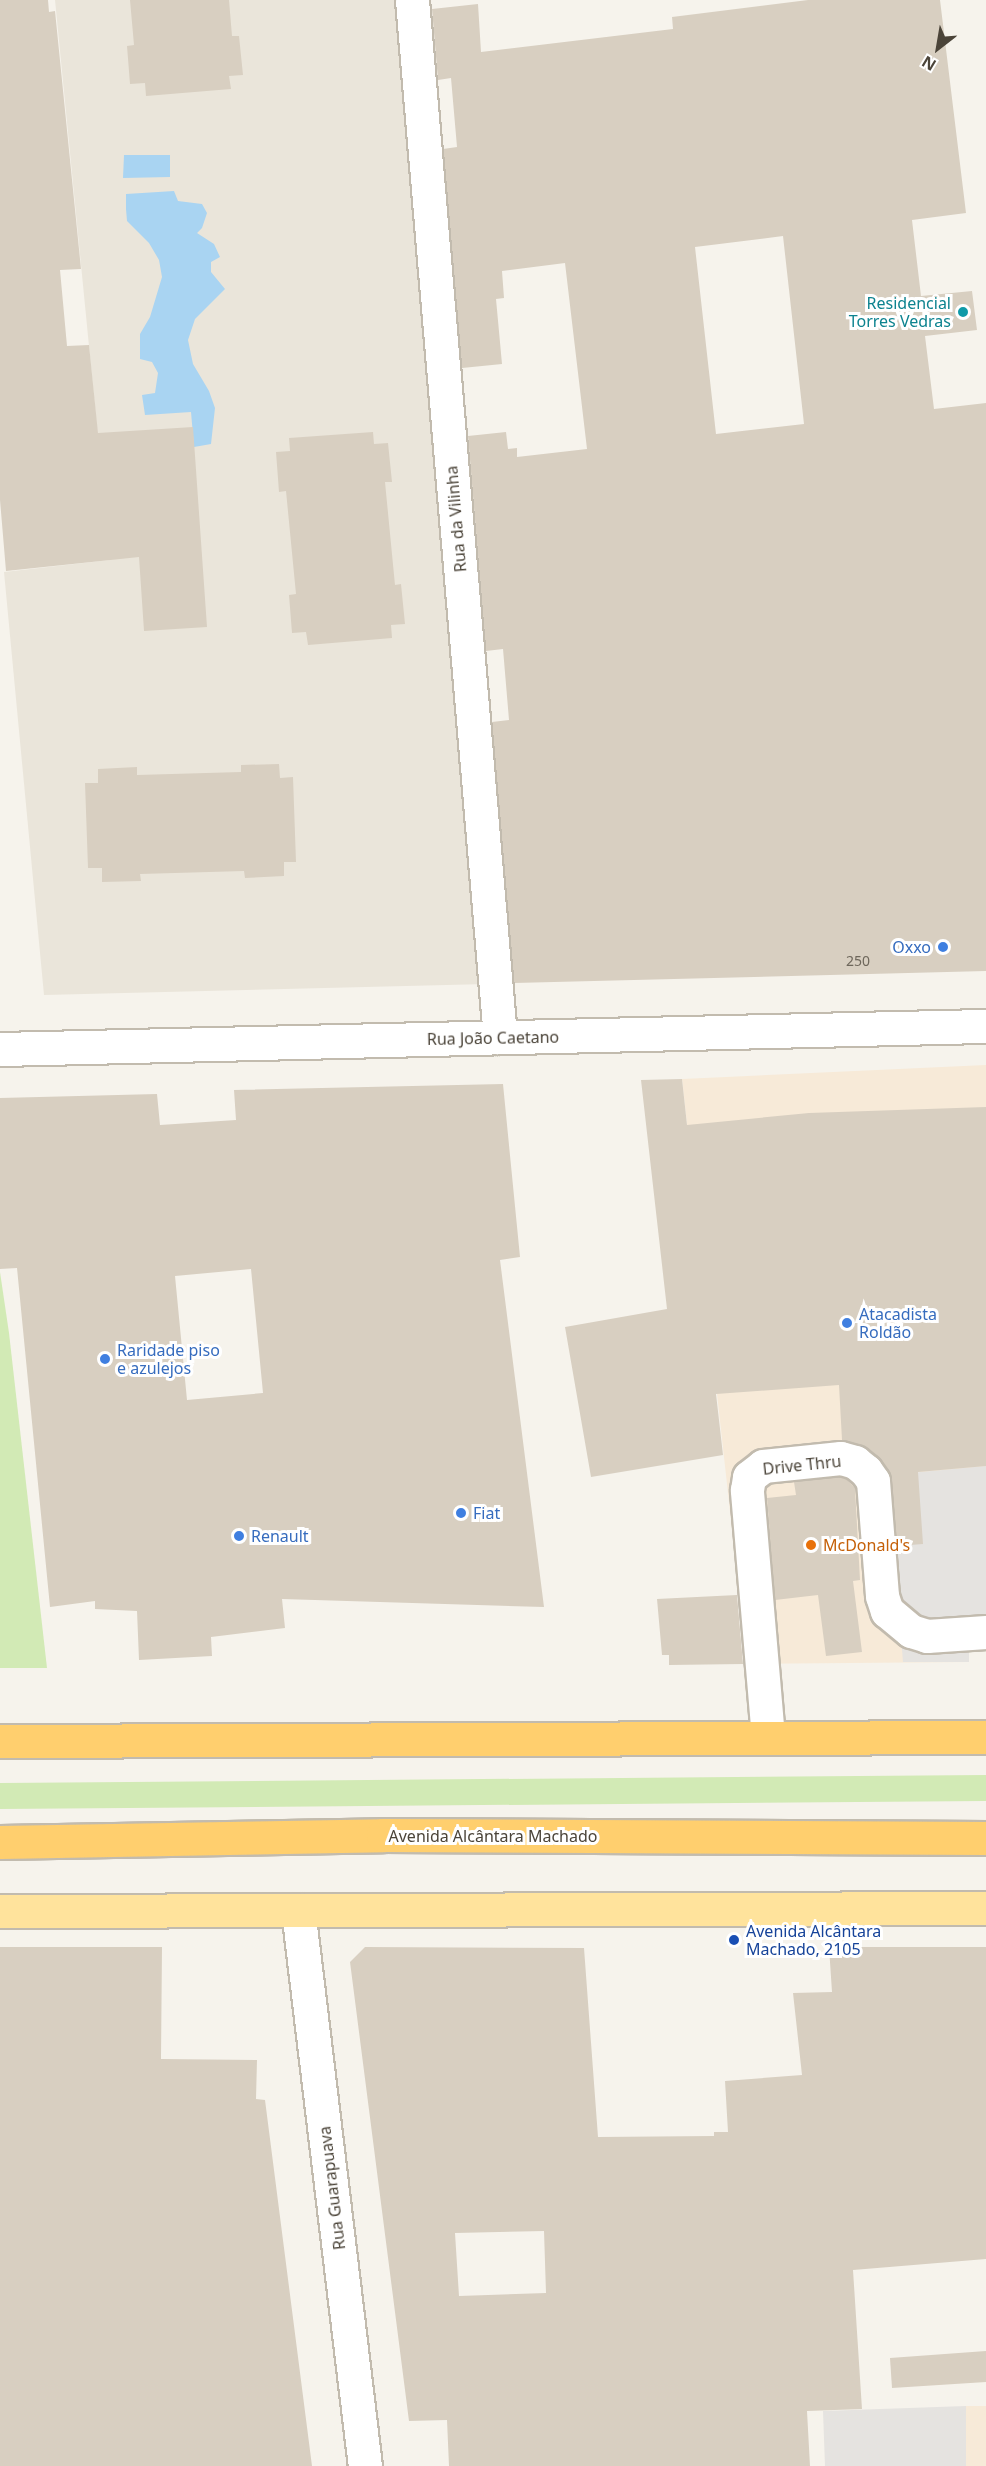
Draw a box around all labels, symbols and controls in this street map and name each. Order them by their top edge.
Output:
north arrow [908,18,968,78]
text: N [917,51,940,76]
place label: Residencial Torres Vedras [849,293,951,331]
marker: Residencial Torres Vedras [956,305,970,319]
street label: Rua da Vilinha [442,465,470,573]
place label: Oxxo [892,937,931,957]
marker: Oxxo [936,940,950,954]
house number: 250 [846,953,870,969]
street label: Rua João Caetano [427,1027,559,1049]
place label: Atacadista Roldão [859,1304,937,1342]
marker: Atacadista Roldão [840,1316,854,1330]
place label: Raridade piso e azulejos [117,1340,220,1378]
marker: Raridade piso e azulejos [98,1352,112,1366]
street label: Drive Thru [762,1451,842,1479]
place label: Fiat [473,1503,500,1523]
marker: Fiat [454,1506,468,1520]
place label: Renault [251,1526,309,1546]
marker: Renault [232,1529,246,1543]
place label: McDonald's [823,1535,910,1555]
marker: McDonald's [804,1538,818,1552]
street label: Avenida Alcântara Machado [389,1826,597,1846]
place label: Avenida Alcântara Machado, 2105 [746,1921,881,1959]
marker: Avenida Alcântara Machado, 2105 [727,1933,741,1947]
street label: Rua Guarapuava [315,2125,349,2251]

